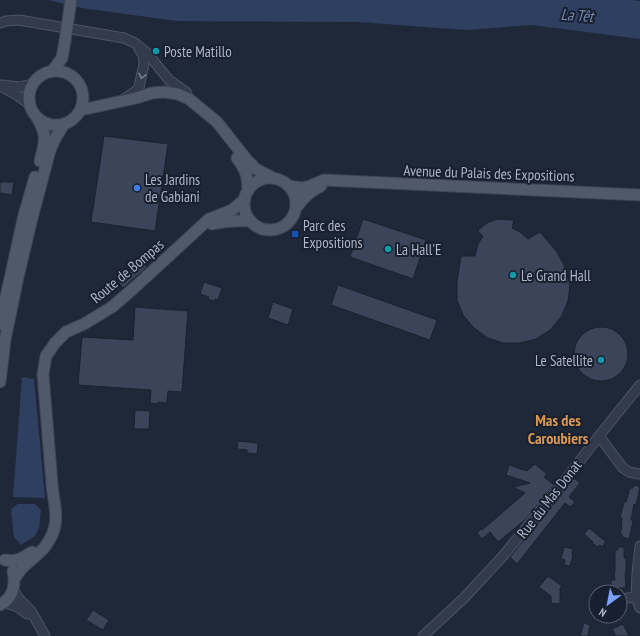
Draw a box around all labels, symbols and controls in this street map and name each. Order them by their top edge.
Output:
water label: La Têt [560,4,596,26]
place label: Poste Matillo [164,42,232,61]
marker: Poste Matillo [151,46,161,56]
one-way arrow [138,73,146,80]
street label: Avenue du Palais des Expositions [403,161,575,185]
place label: Les Jardins de Gabiani [145,170,200,206]
marker: Les Jardins de Gabiani [132,183,142,193]
place label: Parc des Expositions [303,216,362,252]
marker: Parc des Expositions [290,229,300,239]
street label: Route de Bompas [87,235,167,307]
place label: La Hall'E [396,240,441,259]
marker: La Hall'E [383,244,393,254]
place label: Le Grand Hall [521,266,591,285]
marker: Le Grand Hall [508,270,518,280]
place label: Le Satellite [535,351,593,370]
marker: Le Satellite [596,355,606,365]
district label: Mas des Caroubiers [528,410,589,448]
street label: Rue du Mas Donat [513,456,585,542]
north arrow [588,584,628,624]
text: N [596,605,609,620]

